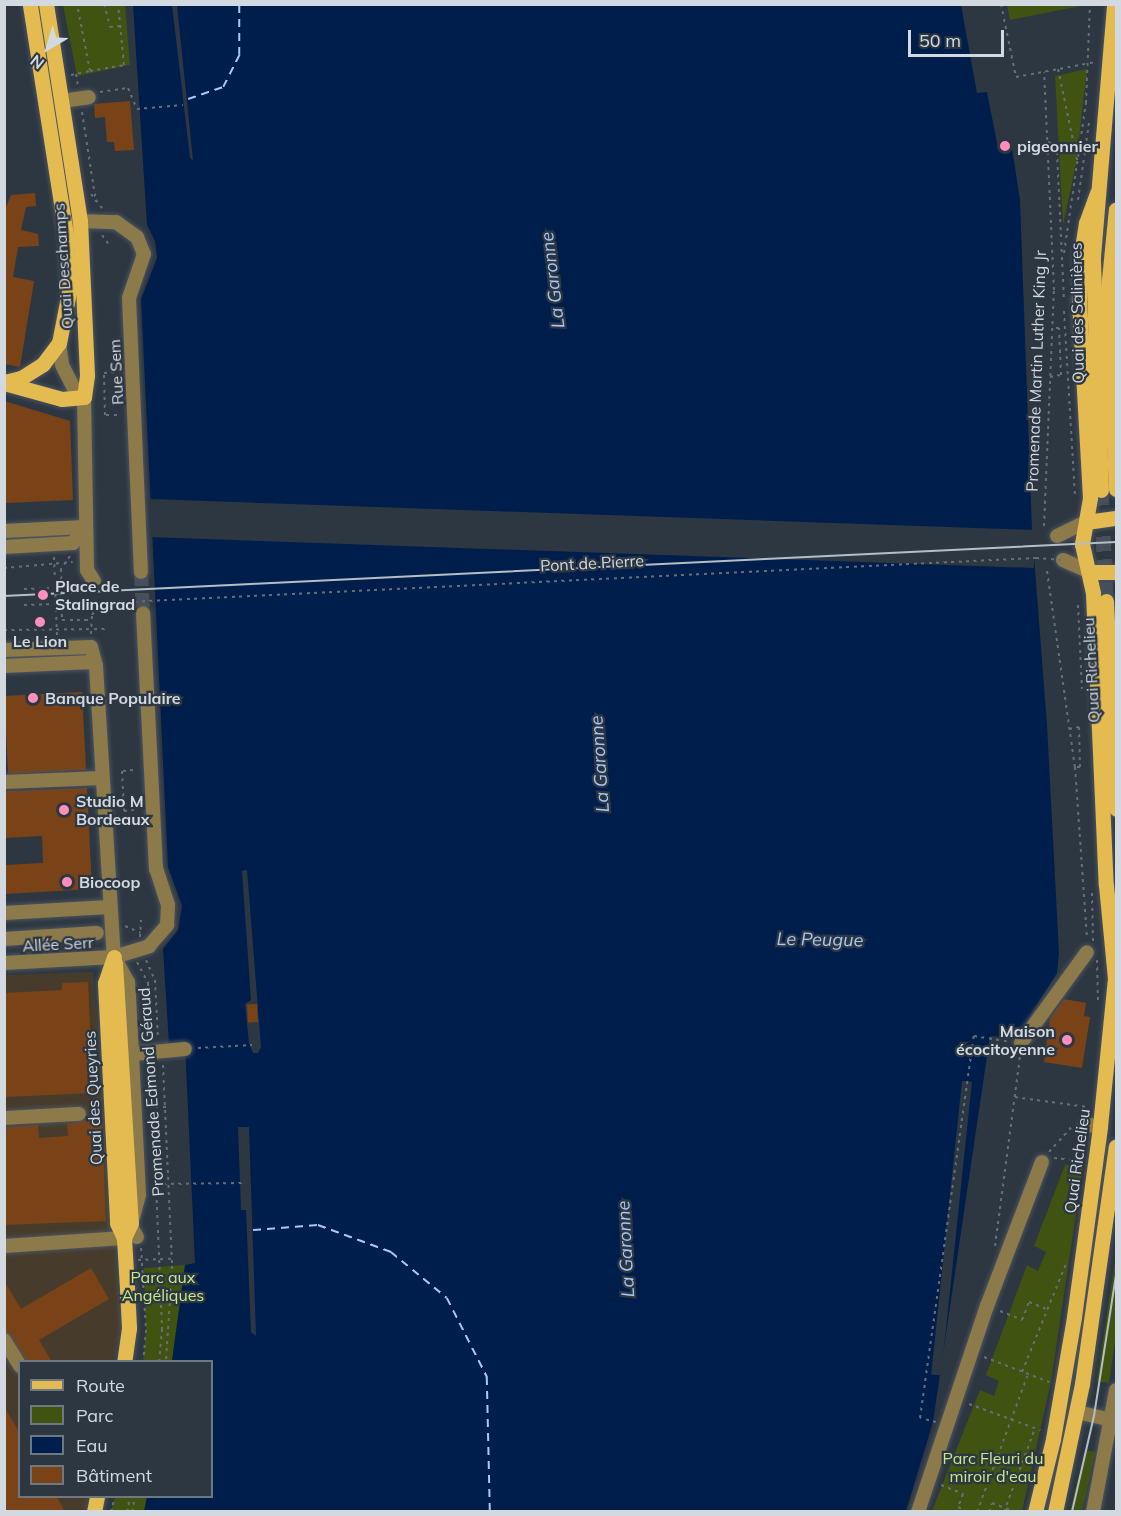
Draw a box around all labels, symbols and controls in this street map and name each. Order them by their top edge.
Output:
north arrow [18,18,78,78]
scale bar [911,18,1007,56]
text: 50 m [919,29,961,52]
text: N [26,51,48,74]
place label: pigeonnier [1017,136,1098,156]
marker: pigeonnier [998,139,1012,153]
street label: Quai Deschamps [49,202,77,330]
water label: La Garonne [536,231,570,329]
street label: Quai des Salinières [1066,242,1088,384]
street label: Promenade Martin Luther King Jr [1022,250,1050,492]
street label: Rue Sem [105,339,127,405]
street label: Pont de Pierre [540,551,644,575]
place label: Place de Stalingrad [55,576,135,614]
marker: Place de Stalingrad [36,588,50,602]
marker: Le Lion [33,615,47,629]
street label: Quai Richelieu [1079,617,1103,723]
place label: Le Lion [13,631,67,651]
place label: Banque Populaire [45,688,181,708]
marker: Banque Populaire [26,691,40,705]
water label: La Garonne [586,715,614,813]
place label: Studio M Bordeaux [76,791,150,829]
marker: Studio M Bordeaux [57,803,71,817]
place label: Biocoop [79,872,140,892]
marker: Biocoop [60,875,74,889]
water label: Le Peugue [776,928,864,952]
street label: Allée Serr [22,933,94,955]
street label: Promenade Edmond Géraud [134,987,168,1197]
place label: Maison écocitoyenne [956,1021,1055,1059]
street label: Quai des Queyries [80,1030,106,1166]
marker: Maison écocitoyenne [1060,1033,1074,1047]
street label: Quai Richelieu [1060,1107,1094,1215]
water label: La Garonne [613,1200,639,1298]
park label: Parc aux Angéliques [122,1267,204,1305]
legend [18,1360,213,1498]
text: Route [76,1374,125,1397]
text: Parc [76,1404,113,1427]
text: Eau [76,1434,108,1457]
park label: Parc Fleuri du miroir d'eau [943,1448,1043,1486]
text: Bâtiment [76,1464,152,1487]

